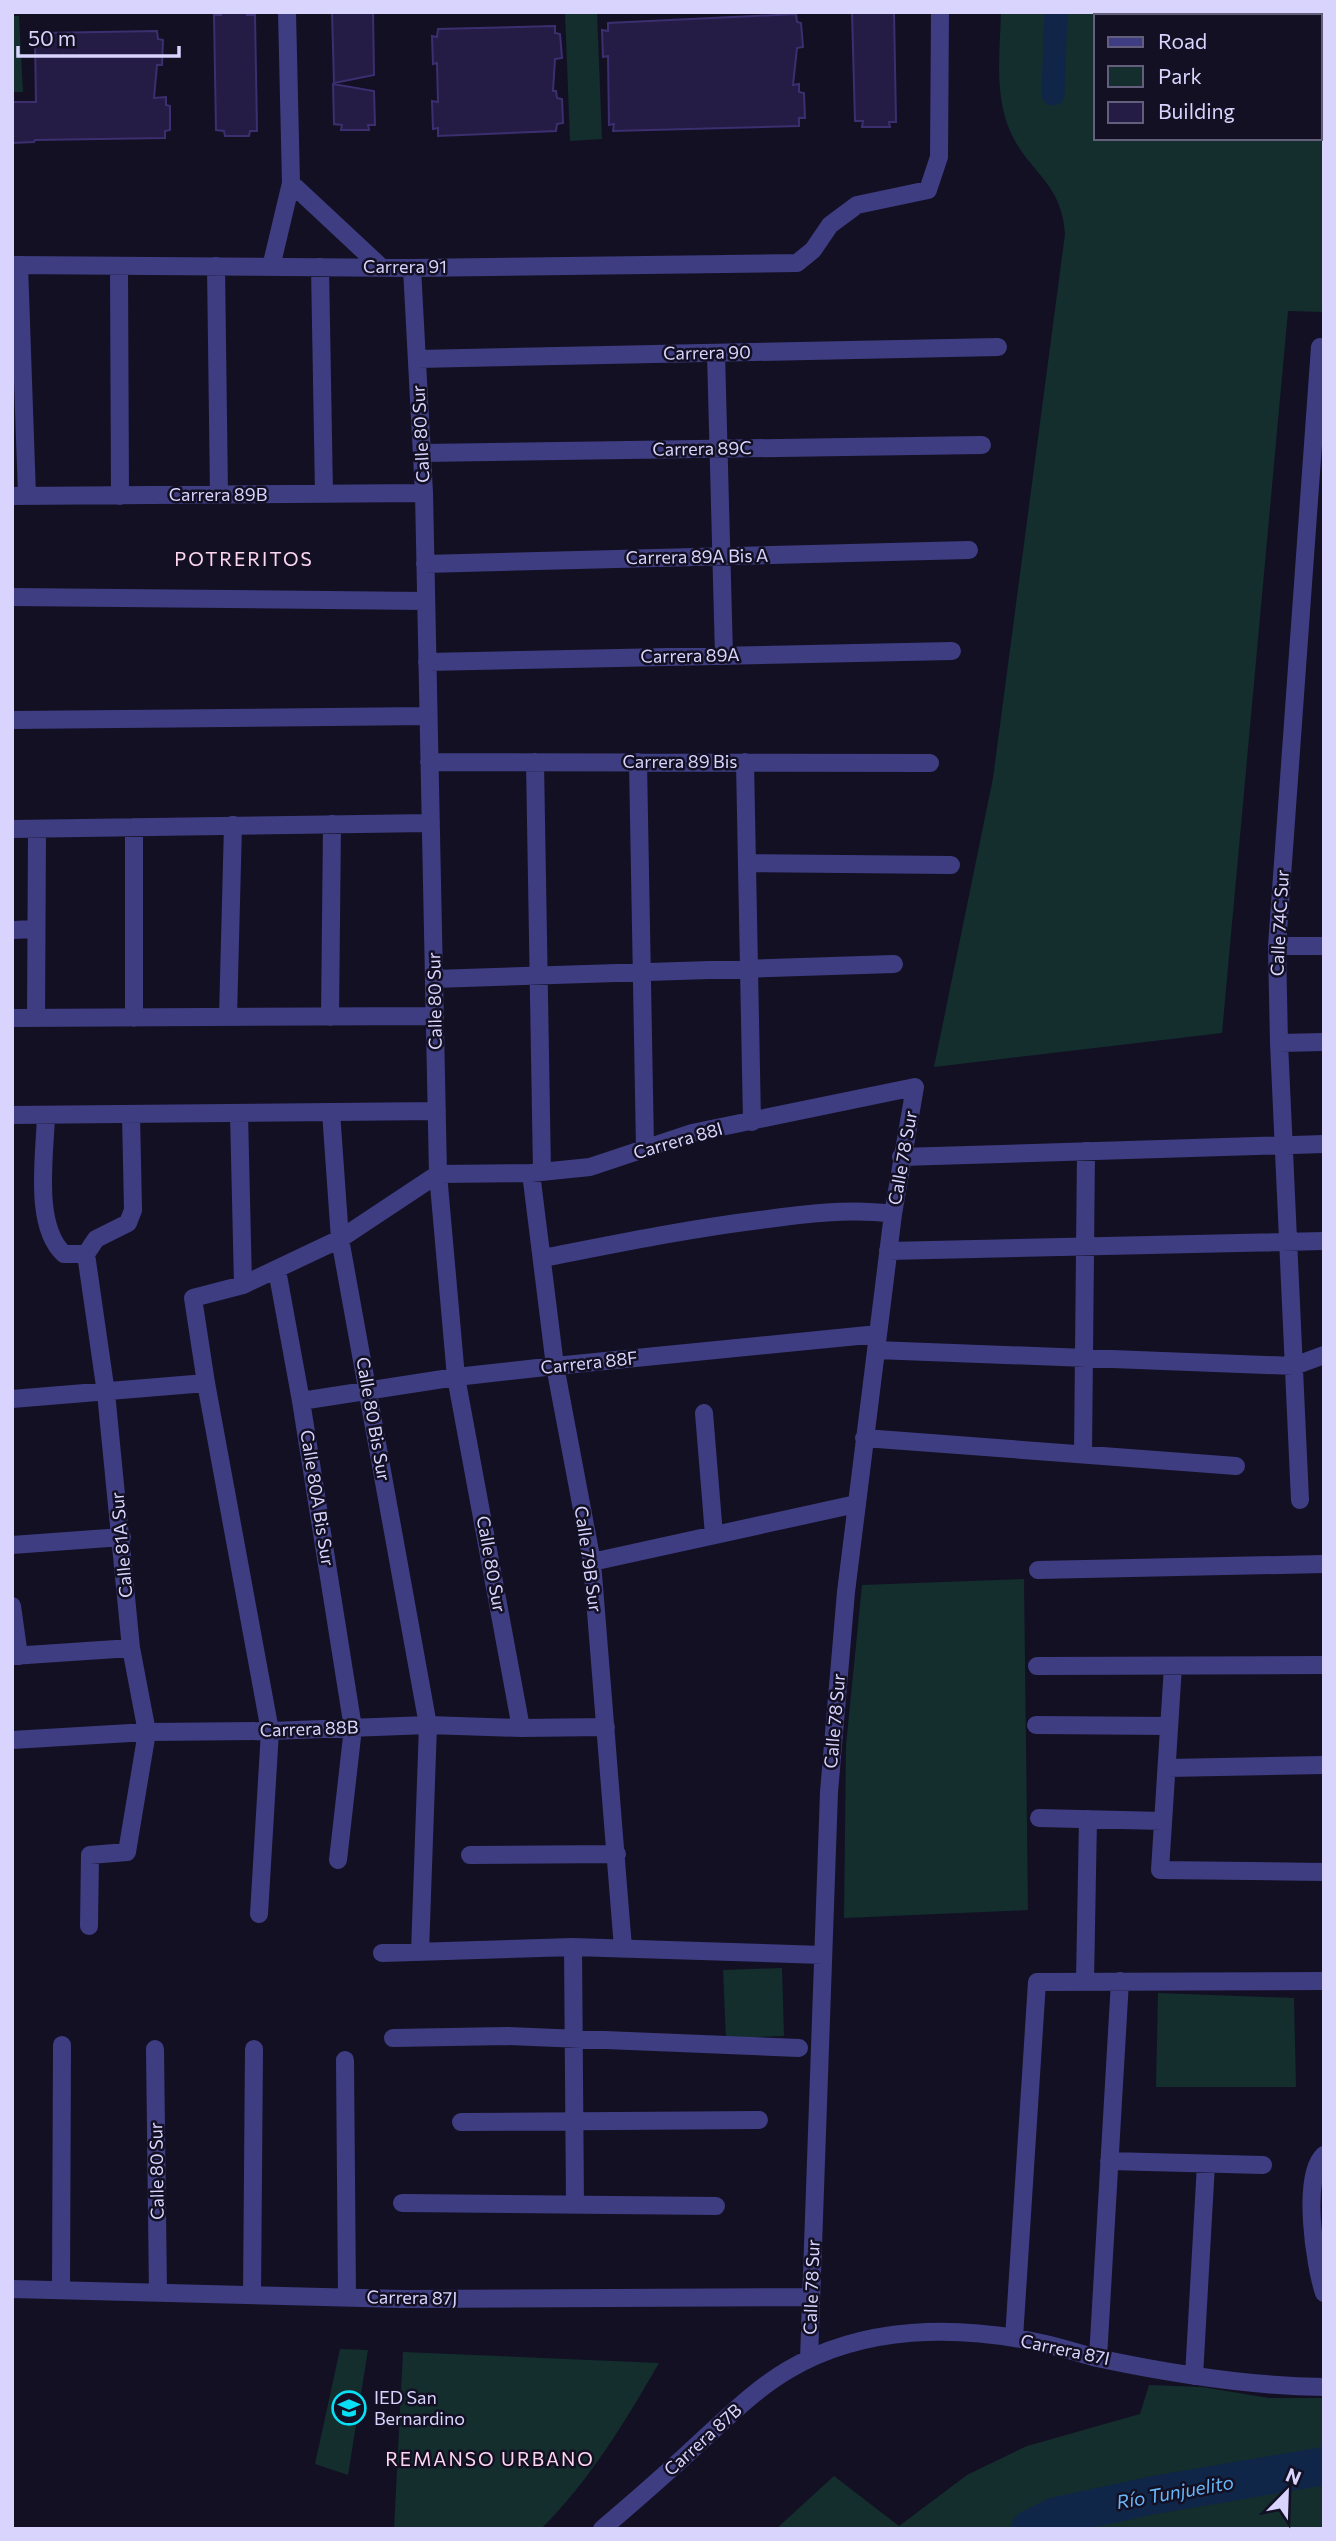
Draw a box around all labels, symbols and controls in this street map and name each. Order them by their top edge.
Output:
scale bar [18,14,178,58]
legend [1094,14,1322,140]
text: 50 m [28,25,76,50]
text: Road [1158,28,1207,53]
text: Park [1158,63,1202,88]
text: Building [1158,98,1235,123]
street label: Carrera 91 [363,255,447,277]
street label: Carrera 90 [663,340,751,364]
street label: Calle 80 Sur [406,385,434,483]
street label: Carrera 89C [652,436,752,460]
street label: Carrera 89B [169,483,267,505]
street label: Carrera 89A Bis A [625,544,769,568]
district label: POTRERITOS [174,547,314,570]
street label: Carrera 89A [640,643,740,667]
street label: Carrera 89 Bis [623,750,737,772]
street label: Calle 74C Sur [1265,869,1293,977]
street label: Calle 80 Sur [422,952,446,1050]
street label: Calle 78 Sur [883,1109,921,1207]
street label: Carrera 88I [630,1117,725,1163]
street label: Carrera 88F [539,1346,638,1378]
street label: Calle 80 Bis Sur [352,1355,396,1483]
street label: Calle 80A Bis Sur [296,1428,340,1568]
street label: Calle 81A Sur [105,1491,137,1599]
street label: Calle 79B Sur [571,1504,607,1613]
street label: Calle 80 Sur [473,1514,511,1614]
street label: Calle 78 Sur [819,1672,849,1769]
street label: Carrera 88B [259,1715,359,1741]
street label: Calle 80 Sur [144,2122,168,2220]
street label: Calle 78 Sur [798,2239,824,2335]
street label: Carrera 87J [366,2285,458,2309]
street label: Carrera 87I [1019,2329,1112,2369]
place label: IED San Bernardino [374,2386,465,2429]
school or university icon: IED San Bernardino [330,2389,368,2427]
street label: Carrera 87B [659,2399,746,2480]
district label: REMANSO URBANO [385,2447,595,2470]
north arrow [1252,2457,1322,2527]
text: N [1283,2463,1305,2489]
water label: Río Tunjuelito [1114,2470,1235,2513]

